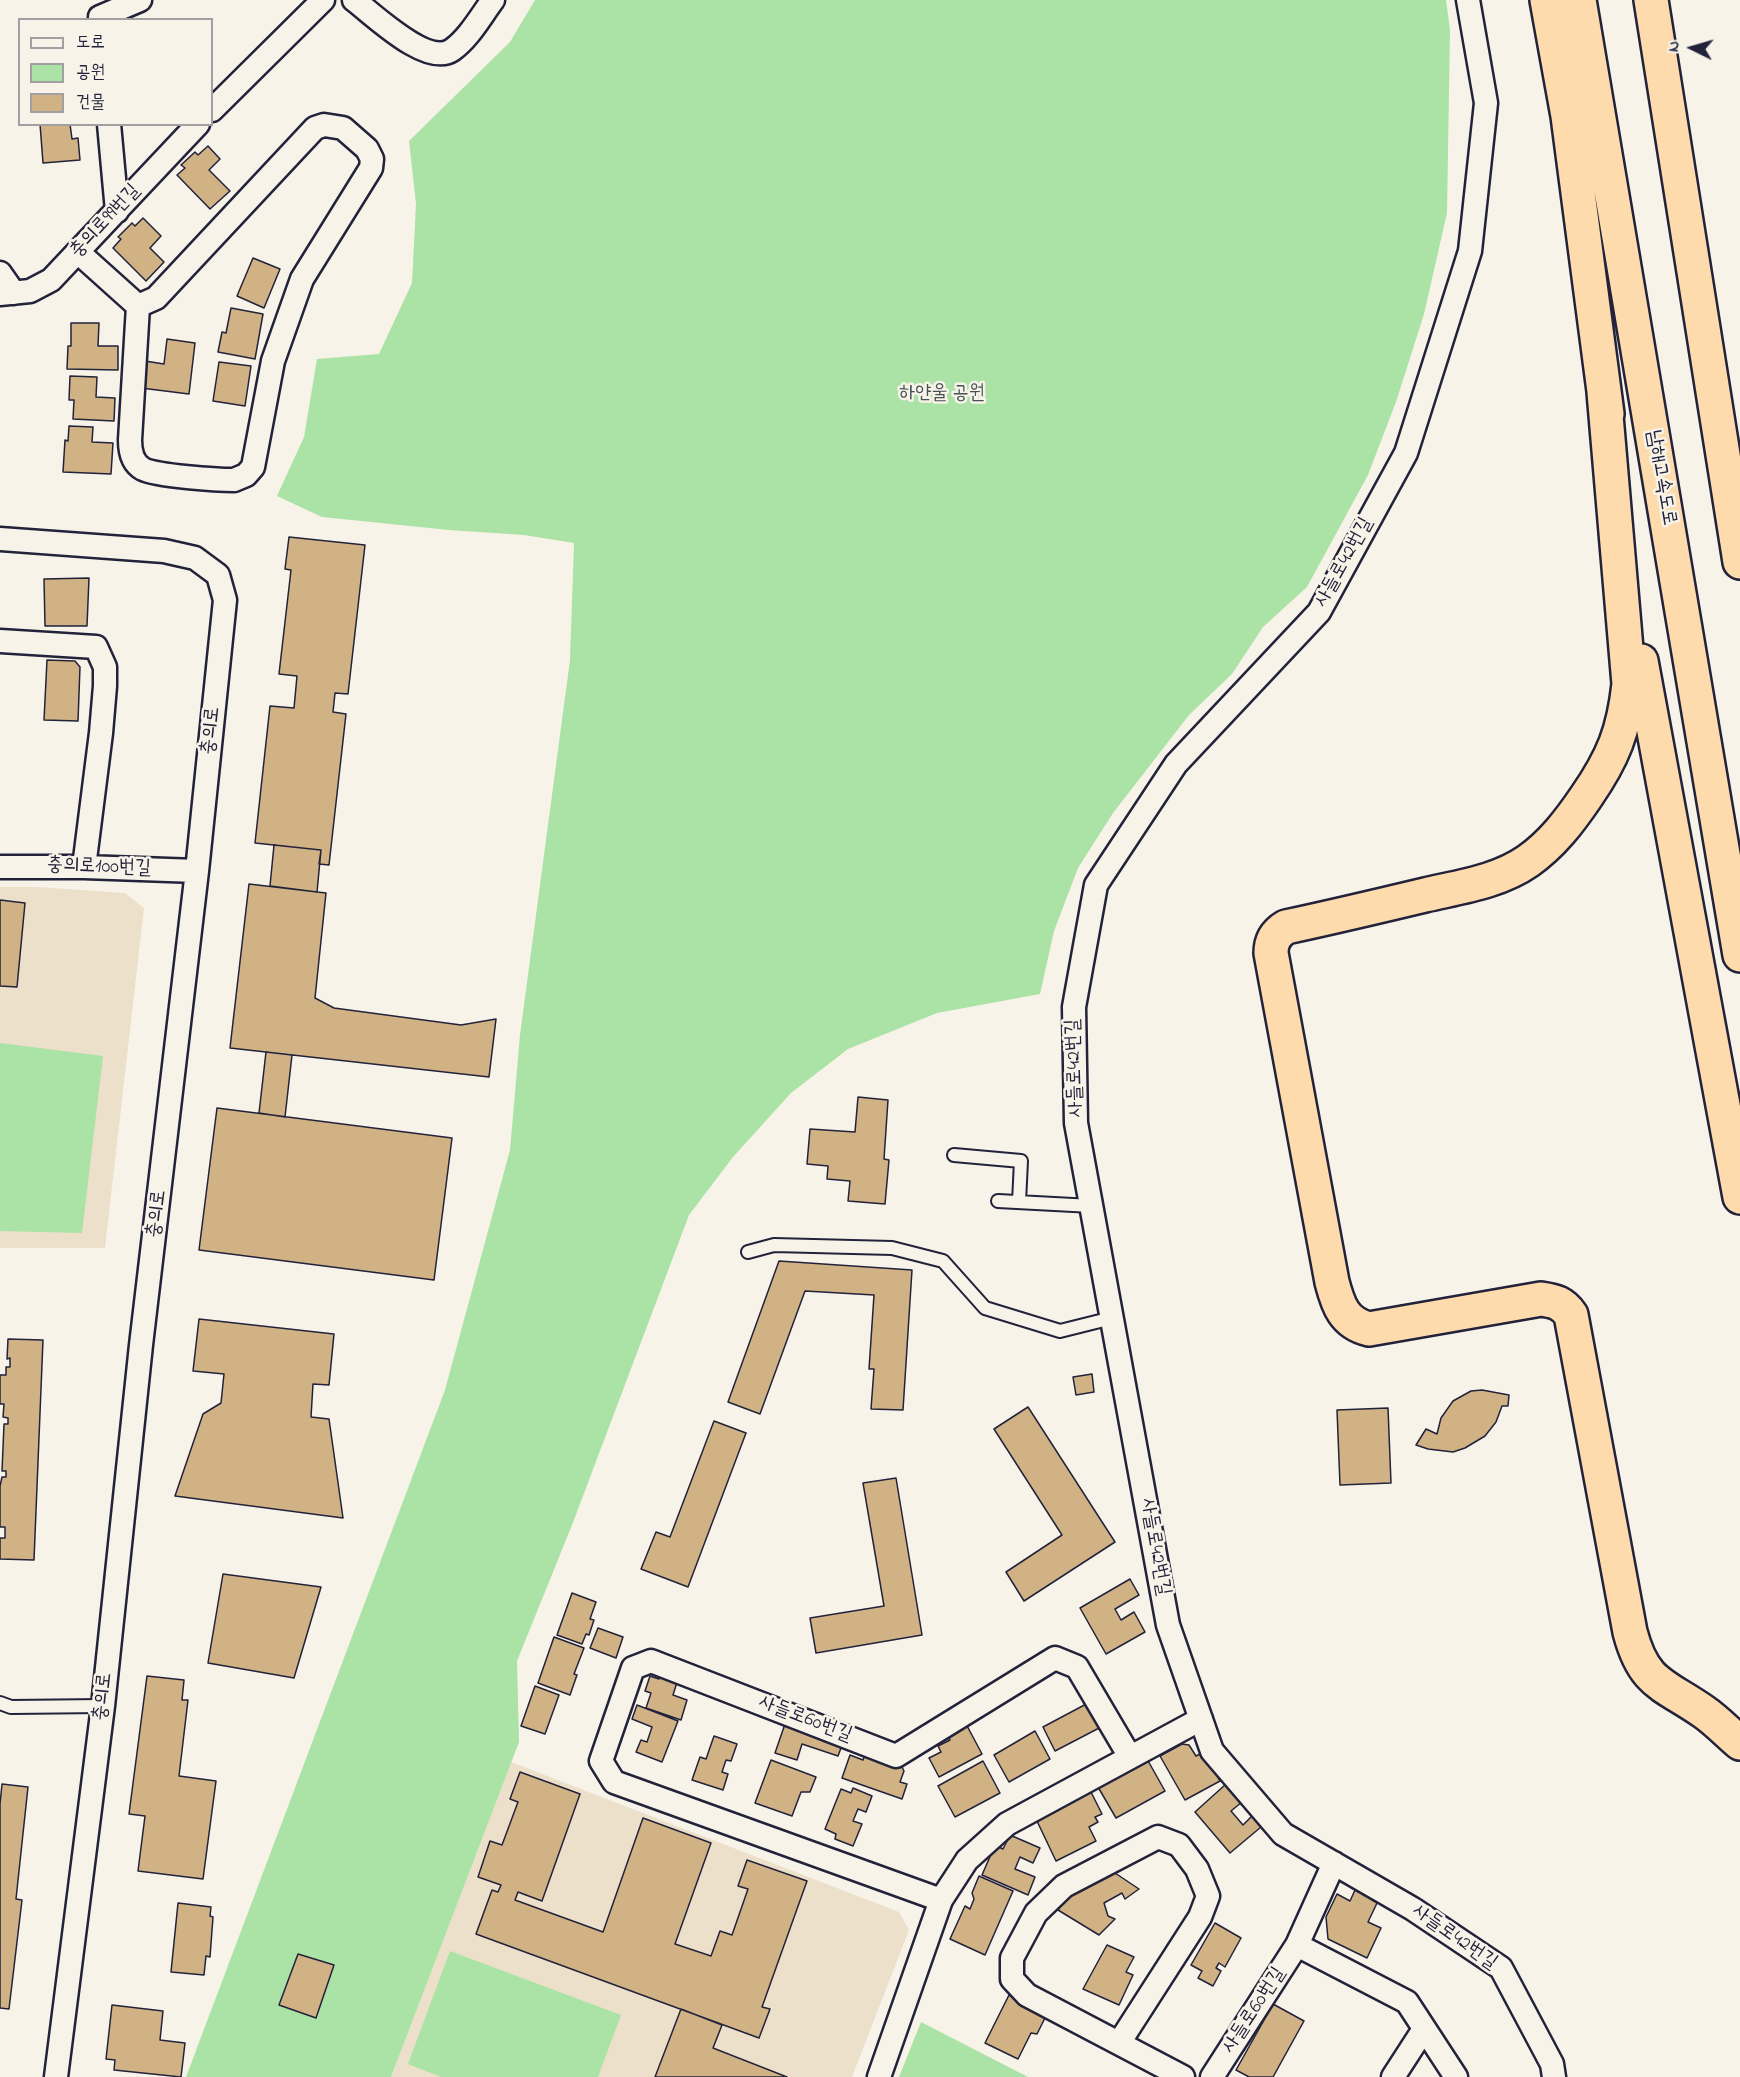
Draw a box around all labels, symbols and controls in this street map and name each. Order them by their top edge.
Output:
legend [18,18,213,126]
north arrow [1662,18,1722,78]
text: 도로 [76,30,105,56]
text: N [1662,40,1686,53]
text: 공원 [76,60,105,86]
text: 건물 [76,90,105,116]
street label: 충의로99번길 [66,180,146,264]
park label: 하얀울 공원 [899,383,985,407]
street label: 남해고속도로 [1640,428,1680,528]
street label: 사들로42번길 [1311,514,1379,612]
street label: 충의로 [198,706,226,756]
street label: 충의로100번길 [47,854,151,882]
street label: 사들로42번길 [1062,1018,1090,1118]
street label: 충의로 [143,1189,173,1239]
street label: 사들로42번길 [1134,1496,1174,1598]
street label: 충의로 [90,1672,118,1722]
street label: 사들로60번길 [755,1691,855,1749]
street label: 사들로42번길 [1407,1900,1501,1976]
street label: 사들로60번길 [1218,1963,1292,2059]

